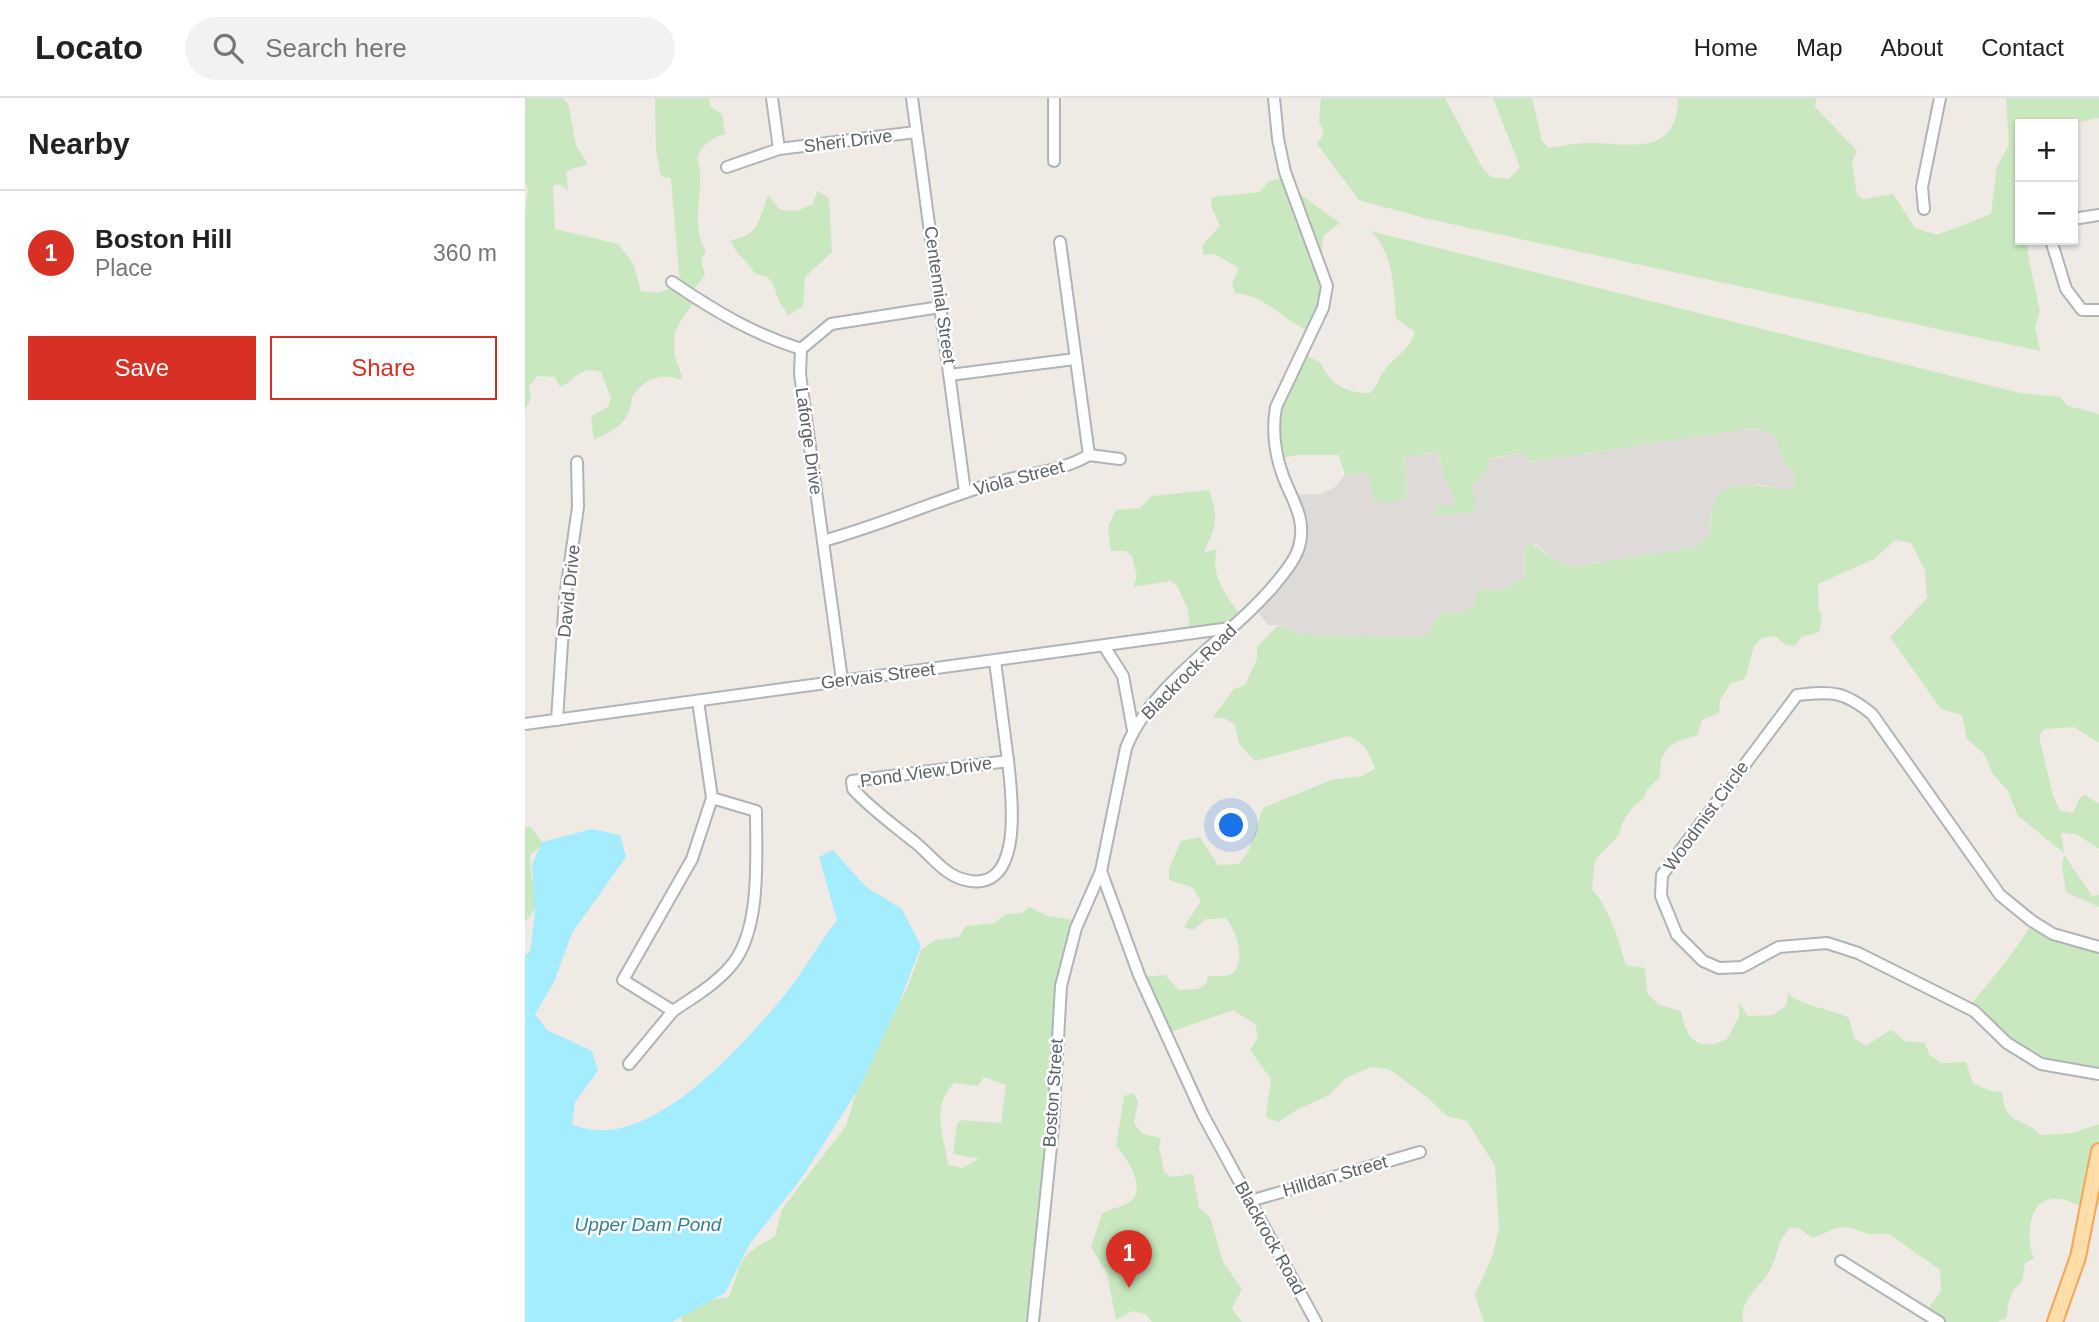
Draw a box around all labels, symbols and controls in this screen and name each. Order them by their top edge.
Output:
search box [185,17,675,80]
text: Locato [35,29,143,66]
icon: search [209,29,247,67]
text: Search here [265,33,407,63]
text: Home [1694,34,1758,61]
text: Map [1796,34,1843,61]
text: About [1881,34,1943,61]
text: Contact [1981,34,2064,61]
map controls [2015,119,2078,245]
button: + [2015,119,2078,182]
street label: Sheri Drive [803,126,893,156]
text: Nearby [28,127,130,160]
button: − [2015,182,2078,245]
text: Boston Hill [95,224,232,254]
street label: Centennial Street [920,225,960,365]
text: 1 [45,240,57,266]
text: 360 m [433,240,497,266]
text: Place [95,255,153,281]
button: Save [28,336,256,400]
button: Share [270,336,497,400]
street label: Laforge Drive [792,386,826,496]
street label: Viola Street [972,456,1066,500]
street label: David Drive [554,544,584,638]
street label: Blackrock Road [1137,620,1241,724]
street label: Gervais Street [820,659,936,693]
street label: Pond View Drive [859,753,993,791]
street label: Woodmist Circle [1659,757,1753,875]
your location [1214,808,1248,842]
street label: Boston Street [1039,1038,1067,1148]
street label: Hilldan Street [1280,1151,1390,1201]
street label: Blackrock Road [1231,1178,1309,1298]
water label: Upper Dam Pond [575,1214,723,1235]
pin: 1 [1106,1230,1152,1288]

